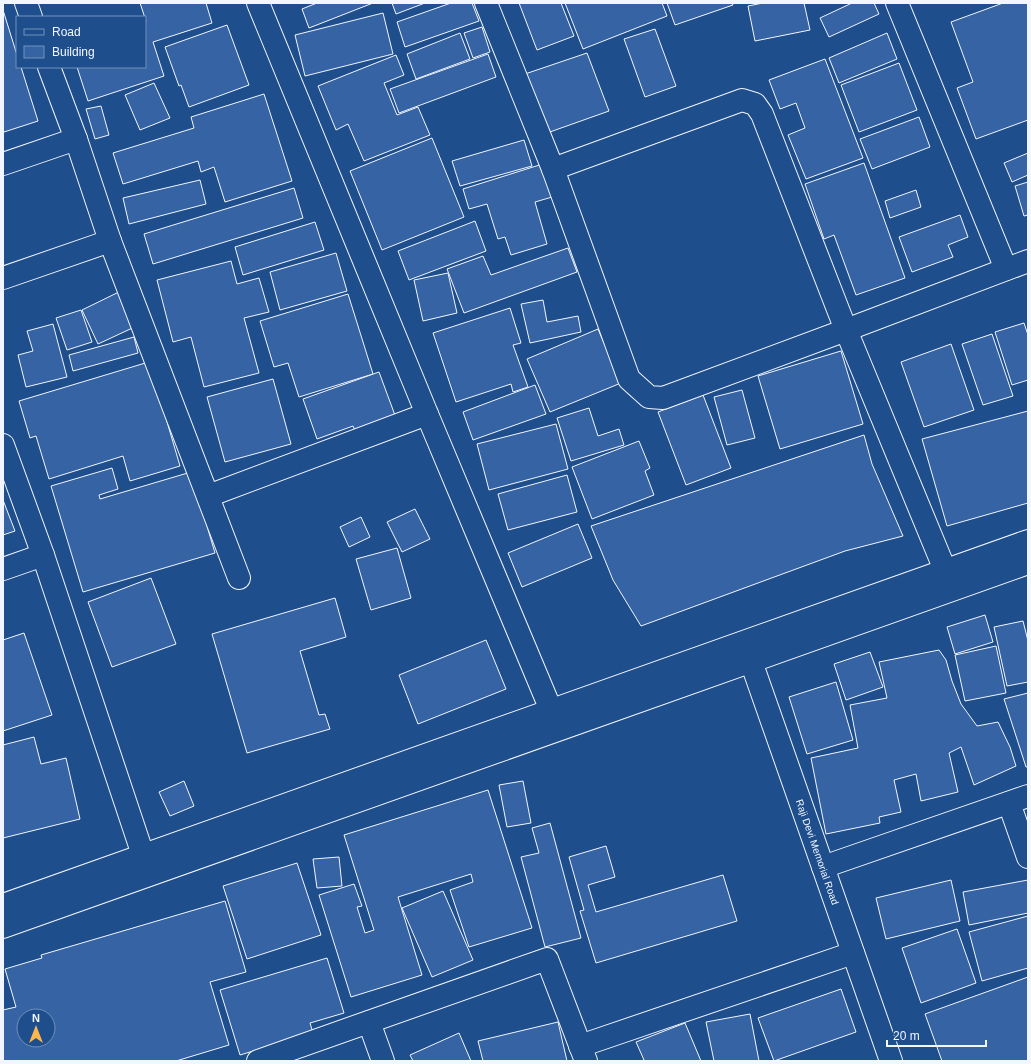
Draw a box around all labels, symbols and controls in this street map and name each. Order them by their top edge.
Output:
legend [16,16,146,68]
text: Road [52,25,81,39]
text: Building [52,45,95,59]
street label: Raji Devi Memorial Road [794,798,841,906]
north arrow [16,1008,56,1048]
text: N [32,1012,40,1024]
scale bar [887,1022,986,1048]
text: 20 m [893,1029,920,1043]

